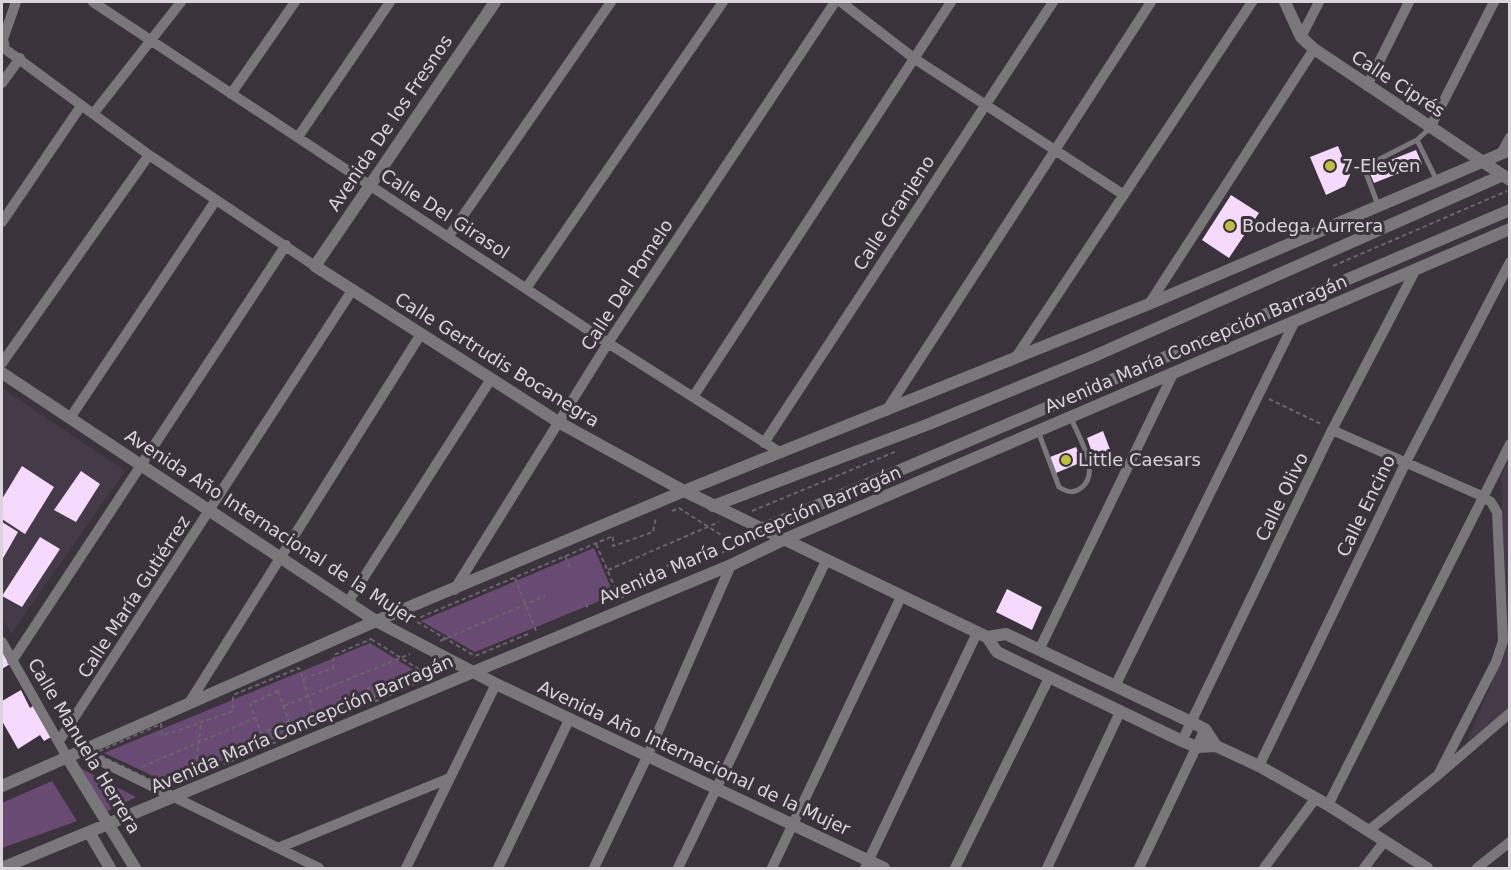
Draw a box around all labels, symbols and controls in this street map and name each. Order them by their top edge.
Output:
street label: Avenida De los Fresnos [323,31,456,215]
street label: Calle Ciprés [1348,46,1449,121]
street label: Calle Granjeno [849,151,939,274]
place label: 7-Eleven [1342,155,1421,176]
marker: 7-Eleven [1323,159,1337,173]
street label: Calle Del Girasol [377,164,513,263]
street label: Calle Del Pomelo [576,215,677,354]
place label: Bodega Aurrera [1242,215,1383,236]
marker: Bodega Aurrera [1223,219,1237,233]
street label: Avenida María Concepción Barragán [1041,270,1350,417]
street label: Calle Gertrudis Bocanegra [391,288,603,431]
street label: Avenida Año Internacional de la Mujer [121,425,420,629]
place label: Little Caesars [1078,449,1201,470]
street label: Calle Olivo [1251,449,1312,545]
street label: Calle Encino [1332,452,1399,560]
marker: Little Caesars [1059,453,1073,467]
street label: Avenida María Concepción Barragán [595,461,904,608]
street label: Calle María Gutiérrez [73,512,194,682]
street label: Avenida María Concepción Barragán [147,650,456,797]
street label: Calle Manuela Herrera [24,654,145,837]
street label: Avenida Año Internacional de la Mujer [535,676,854,840]

